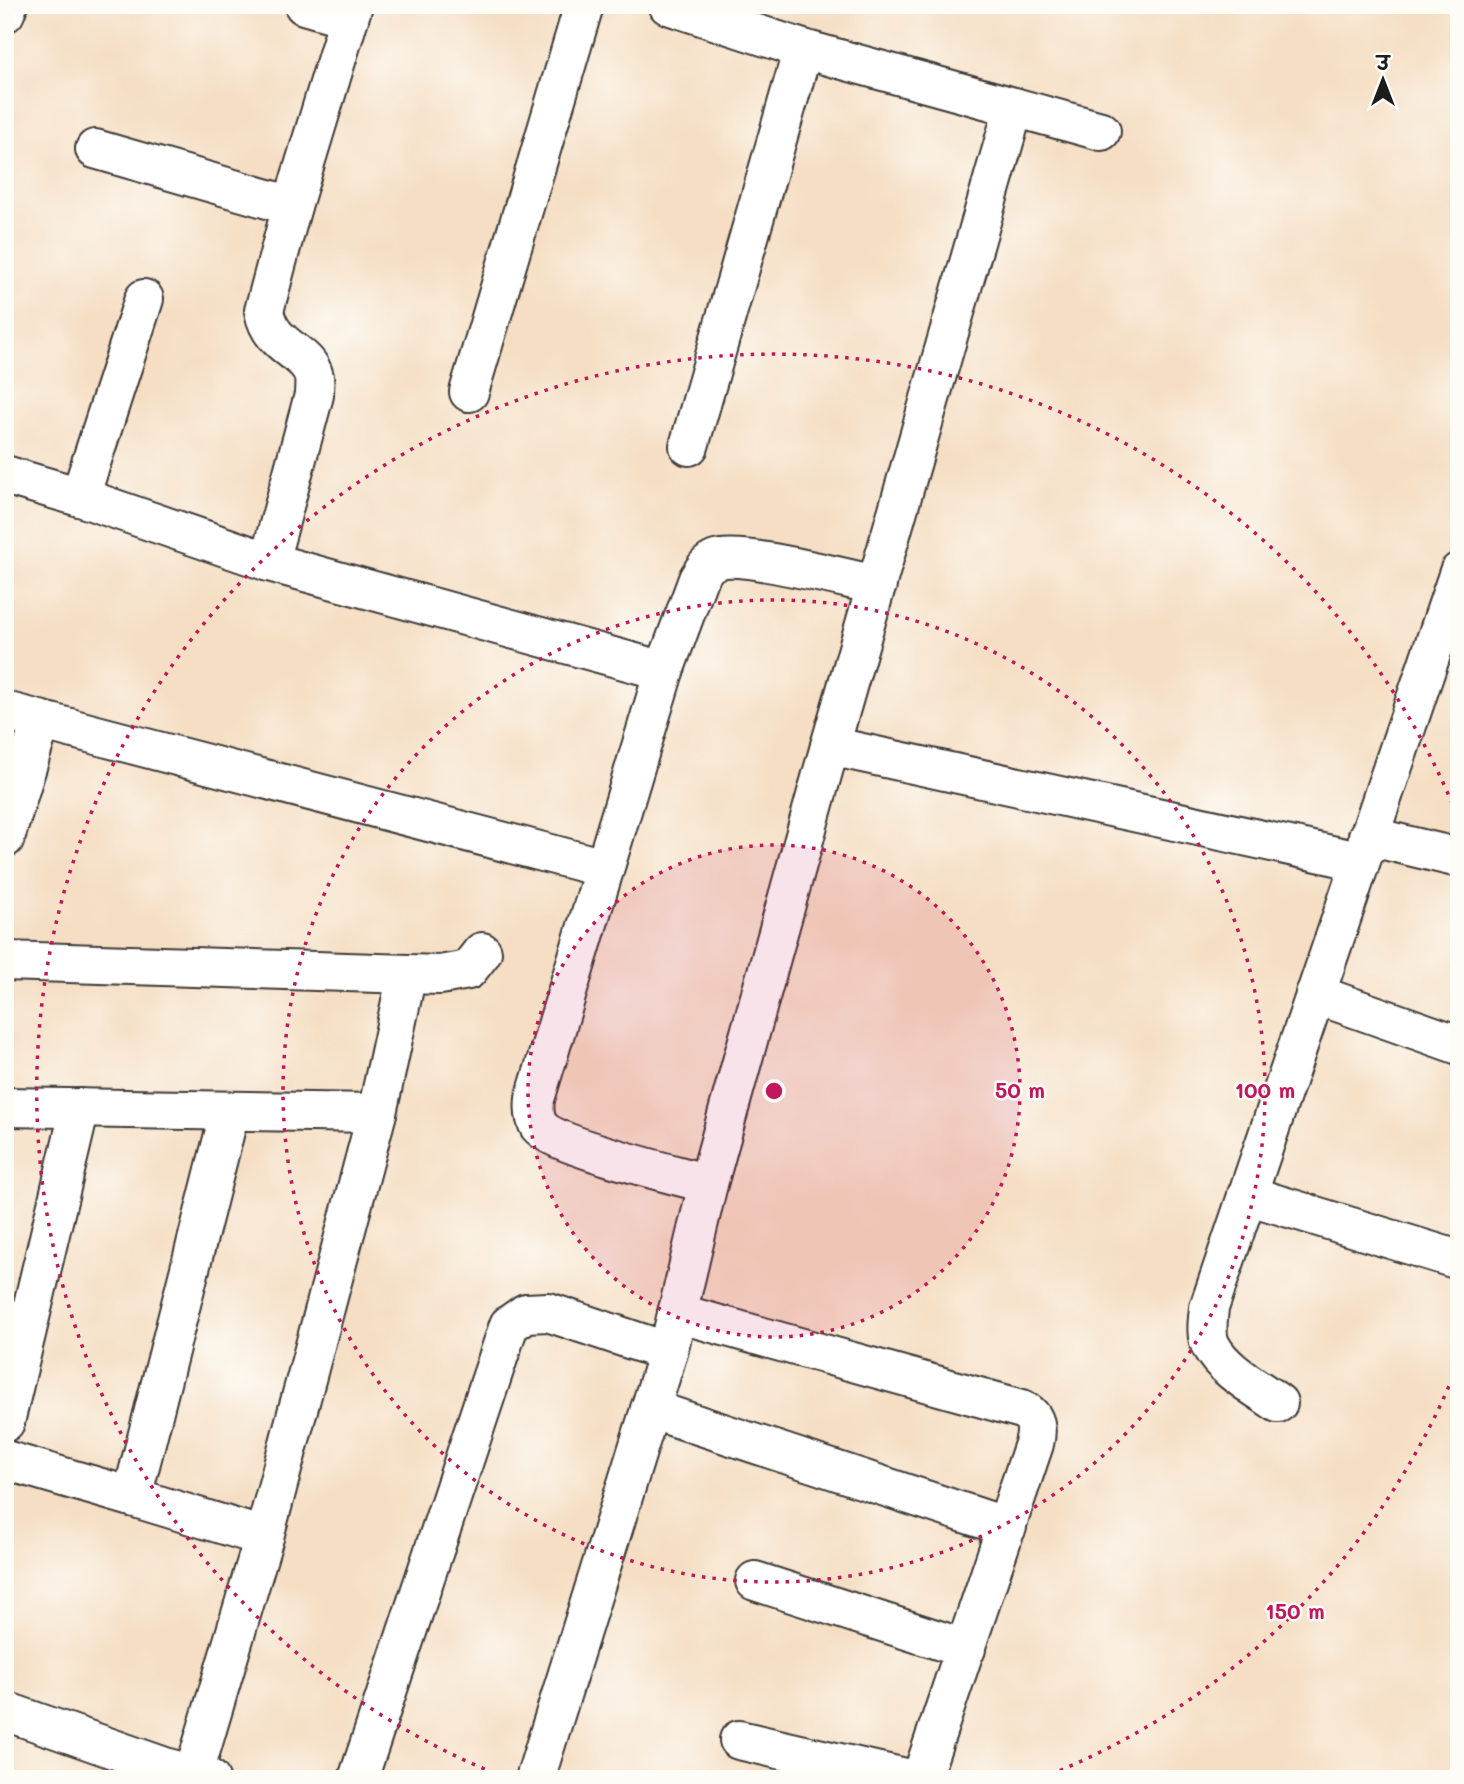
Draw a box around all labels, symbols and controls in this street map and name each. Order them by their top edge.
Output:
north arrow [1348,46,1418,116]
text: उ [1375,50,1392,75]
text: 50 m [995,1076,1045,1103]
text: 100 m [1235,1076,1295,1103]
centre of rings [762,1079,786,1103]
text: 150 m [1265,1597,1325,1624]

